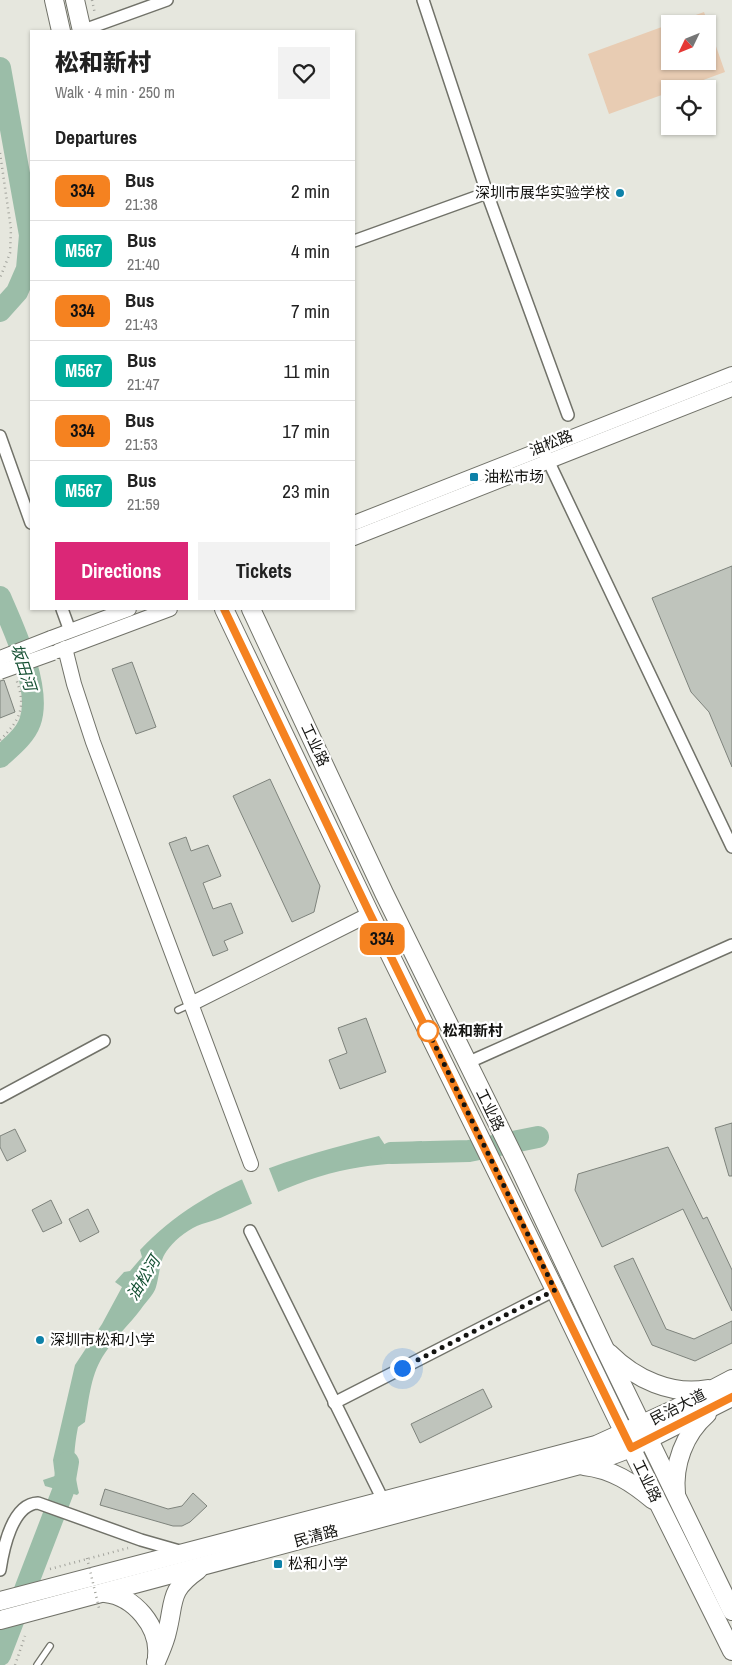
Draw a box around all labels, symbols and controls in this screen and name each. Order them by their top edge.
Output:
north arrow [661,15,716,70]
map controls [661,15,716,135]
text: 松和新村 [55,46,151,78]
button: heart [278,47,330,99]
button: locate [661,80,716,135]
text: Walk · 4 min · 250 m [55,81,175,103]
text: Departures [55,124,137,150]
text: Bus [125,167,154,193]
text: 334 [70,178,95,203]
text: 2 min [291,178,330,204]
place label: 深圳市展华实验学校 [475,182,610,203]
marker: 深圳市展华实验学校 [614,187,626,199]
text: 21:38 [125,193,158,215]
text: Bus [127,227,156,253]
text: M567 [65,238,102,263]
text: 4 min [291,238,330,264]
text: 21:40 [127,253,160,275]
text: Bus [125,287,154,313]
text: 334 [70,298,95,323]
text: 7 min [291,298,330,324]
text: 21:43 [125,313,158,335]
text: Bus [127,347,156,373]
text: M567 [65,358,102,383]
text: 11 min [284,358,330,384]
text: 21:47 [127,373,160,395]
text: Bus [125,407,154,433]
text: 334 [70,418,95,443]
text: 17 min [282,418,330,444]
street label: 油松路 [526,425,576,460]
text: 21:53 [125,433,158,455]
place label: 油松市场 [484,466,544,487]
text: Bus [127,467,156,493]
marker: 油松市场 [468,471,480,483]
text: M567 [65,478,102,503]
text: 23 min [282,478,330,504]
text: 21:59 [127,493,160,515]
button: Directions [55,542,188,600]
button: Tickets [198,542,330,600]
water label: 坂田河 [6,641,43,696]
street label: 工业路 [296,720,334,770]
line badge: 334 [353,923,411,955]
text: 334 [370,926,394,951]
marker: 松和新村 [417,1020,439,1042]
place label: 松和新村 [443,1020,503,1041]
street label: 工业路 [471,1085,510,1135]
water label: 油松河 [121,1249,166,1304]
place label: 深圳市松和小学 [50,1329,155,1350]
marker: 深圳市松和小学 [34,1334,46,1346]
your location [390,1356,415,1381]
street label: 民治大道 [646,1384,709,1430]
street label: 工业路 [628,1456,667,1506]
street label: 民清路 [291,1520,340,1551]
place label: 松和小学 [288,1553,348,1574]
marker: 松和小学 [272,1558,284,1570]

